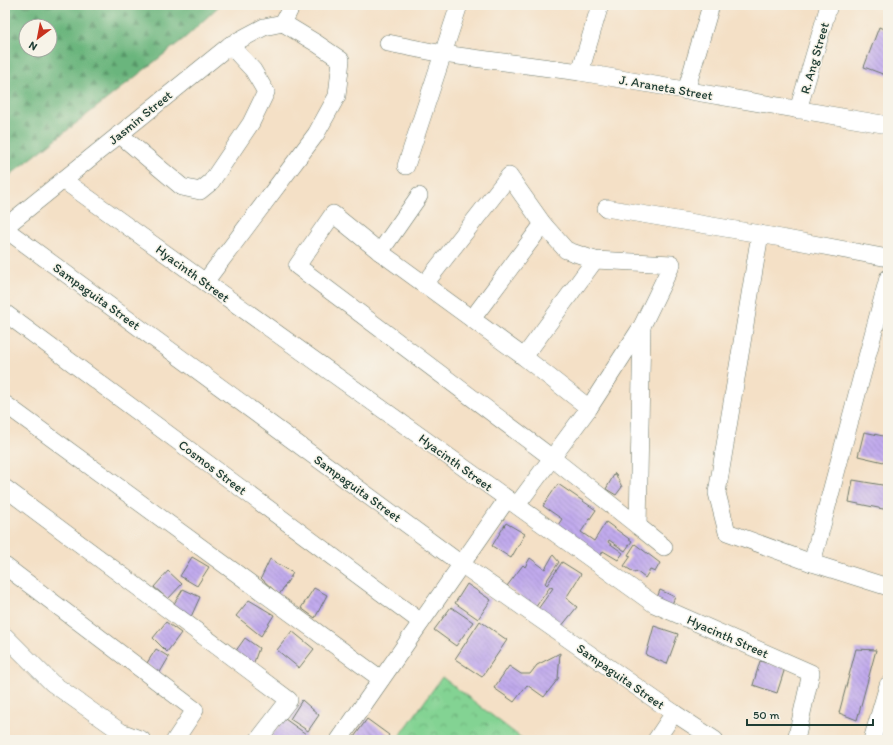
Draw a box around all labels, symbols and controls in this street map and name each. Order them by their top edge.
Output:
north arrow [18,18,58,58]
street label: R. Ang Street [797,20,832,96]
text: N [26,39,40,54]
street label: J. Araneta Street [618,72,714,103]
street label: Jasmin Street [106,87,175,148]
street label: Hyacinth Street [153,242,233,305]
street label: Sampaguita Street [50,260,143,333]
street label: Hyacinth Street [416,431,496,494]
street label: Cosmos Street [176,437,250,498]
street label: Sampaguita Street [311,452,404,525]
street label: Hyacinth Street [685,612,771,661]
street label: Sampaguita Street [574,640,668,712]
scale bar [747,701,873,727]
text: 50 m [753,708,779,722]

